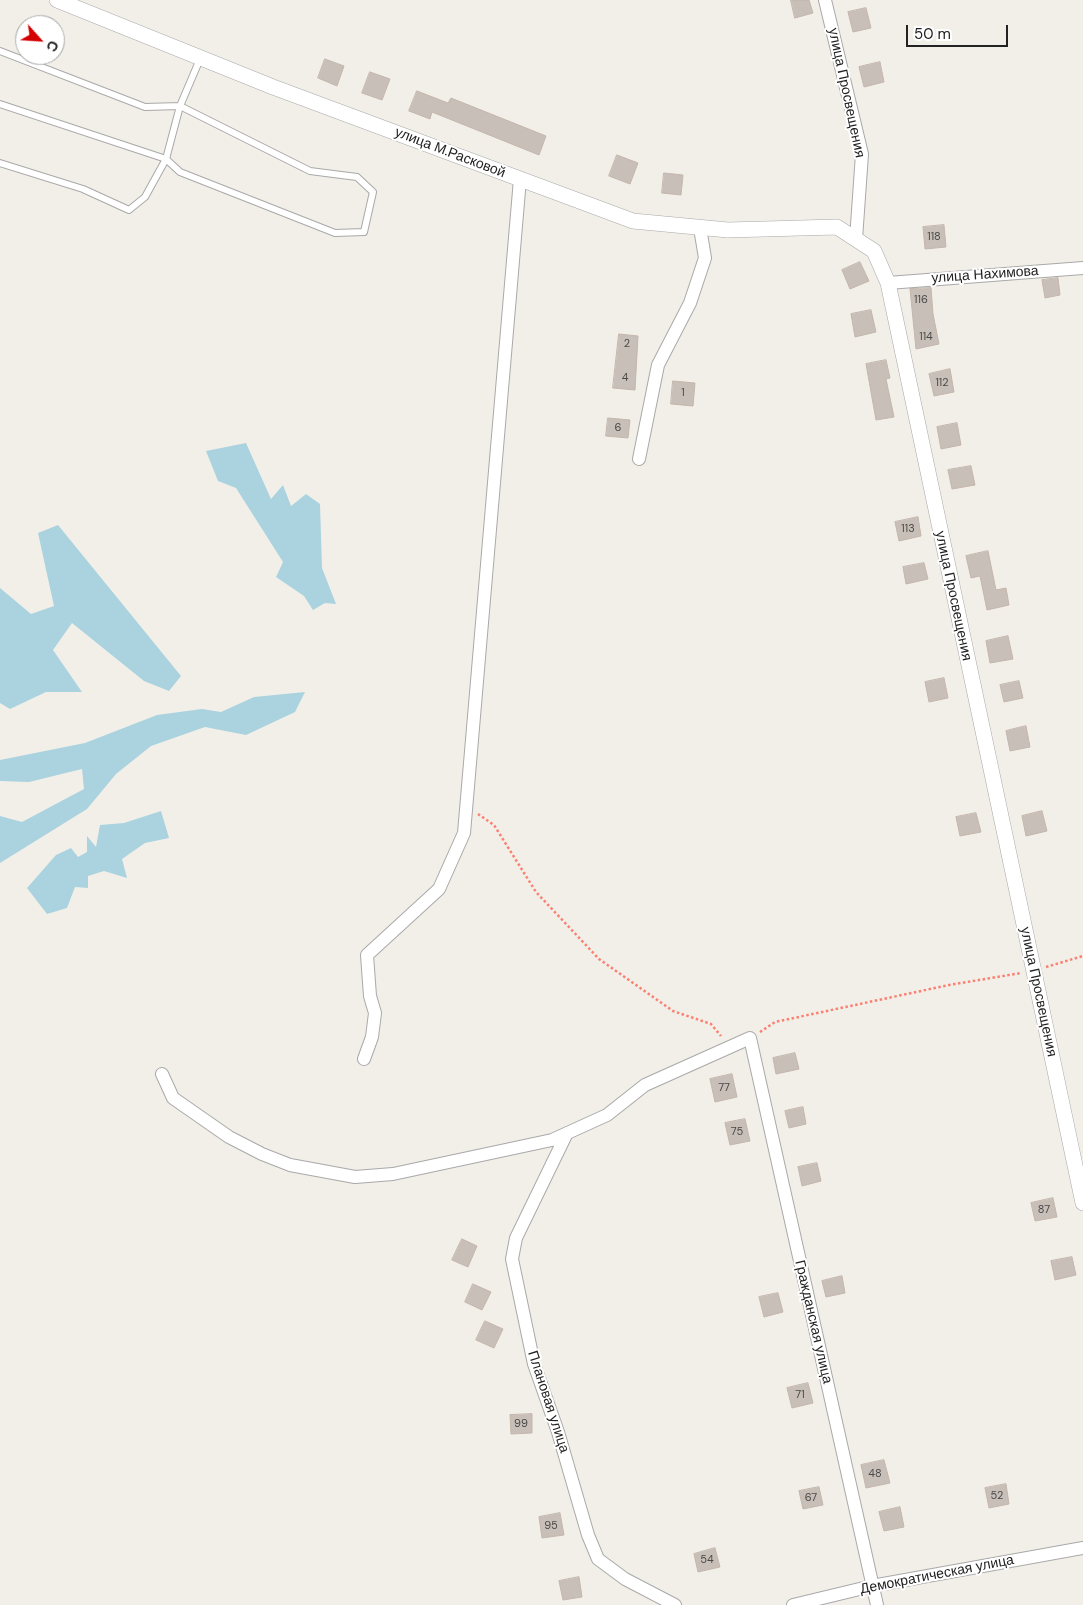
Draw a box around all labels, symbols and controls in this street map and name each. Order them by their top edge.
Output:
north arrow [15,15,65,65]
scale bar [908,15,1010,47]
text: 50 m [914,24,951,44]
street label: улица Просвещения [824,27,868,159]
text: С [42,38,63,55]
street label: улица М.Расковой [392,124,508,182]
house number: 118 [927,230,941,244]
street label: улица Нахимова [931,263,1039,287]
house number: 116 [914,293,928,307]
house number: 114 [919,330,933,344]
house number: 2 [624,337,630,351]
house number: 4 [622,371,628,385]
house number: 112 [935,376,949,390]
house number: 1 [681,386,685,400]
house number: 6 [615,421,621,435]
house number: 113 [901,522,915,536]
street label: улица Просвещения [931,530,975,662]
street label: улица Просвещения [1016,926,1060,1058]
house number: 77 [718,1081,730,1095]
house number: 75 [731,1125,743,1139]
house number: 87 [1038,1203,1050,1217]
street label: Гражданская улица [791,1259,835,1385]
street label: Плановая улица [524,1349,572,1455]
house number: 71 [795,1388,805,1402]
house number: 99 [514,1417,528,1431]
house number: 48 [868,1467,882,1481]
house number: 52 [991,1489,1003,1503]
house number: 67 [805,1491,817,1505]
house number: 95 [544,1519,558,1533]
street label: Демократическая улица [859,1552,1015,1598]
house number: 54 [700,1553,714,1567]

